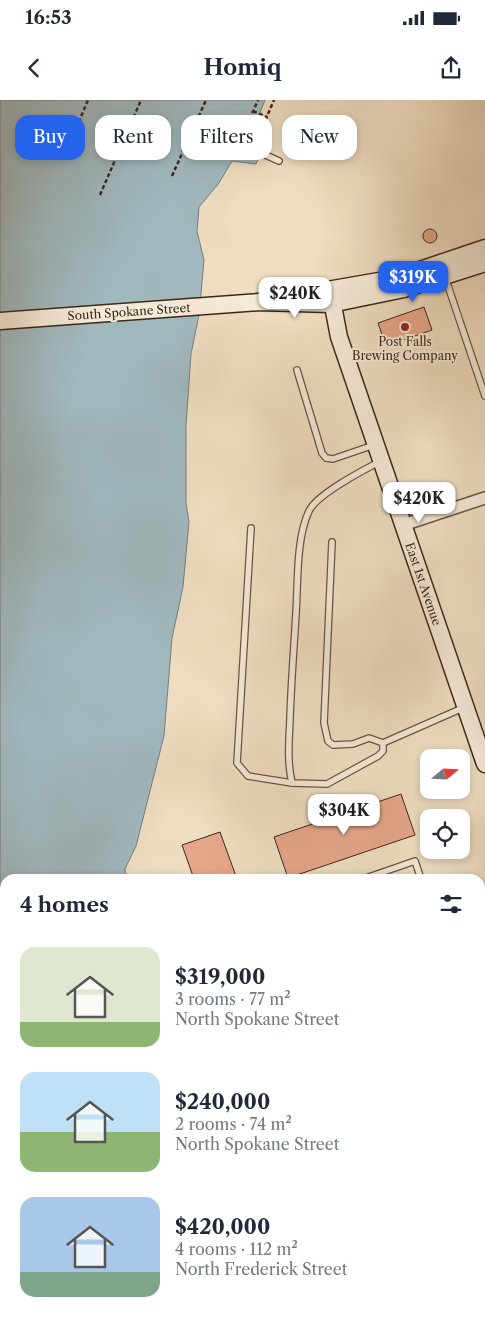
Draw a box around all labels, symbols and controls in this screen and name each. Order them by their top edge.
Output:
text: 16:53 [25,6,72,29]
icon: back [20,54,48,82]
text: Homiq [204,54,281,81]
icon: share [437,54,465,82]
chip: Buy [15,115,85,160]
chip: Rent [95,115,171,160]
chip: Filters [181,115,272,160]
chip: New [282,115,357,160]
pin: $319K [378,260,448,303]
text: $319K [389,267,437,287]
pin: $240K [260,276,330,319]
text: $240K [270,283,320,303]
street label: South Spokane Street [67,300,192,323]
marker: Post Falls Brewing Company [399,321,411,333]
place label: Post Falls Brewing Company [352,334,458,363]
pin: $420K [384,482,454,524]
text: $420K [394,488,444,508]
street label: East 1st Avenue [402,540,445,628]
north arrow [420,749,470,799]
map controls [420,749,470,859]
pin: $304K [309,794,379,836]
text: $304K [319,800,369,820]
button: locate [420,809,470,859]
icon: filters [437,890,465,918]
text: 4 homes [20,892,109,917]
text: $319,000 [175,964,265,989]
icon: home [60,967,120,1027]
text: 3 rooms · 77 m² [175,989,291,1009]
text: North Spokane Street [175,1009,339,1029]
text: $240,000 [175,1089,270,1114]
icon: home [60,1092,120,1152]
text: 2 rooms · 74 m² [175,1114,292,1134]
text: North Spokane Street [175,1134,339,1154]
text: $420,000 [175,1214,270,1239]
icon: home [60,1217,120,1277]
text: 4 rooms · 112 m² [175,1239,298,1259]
text: North Frederick Street [175,1259,347,1279]

